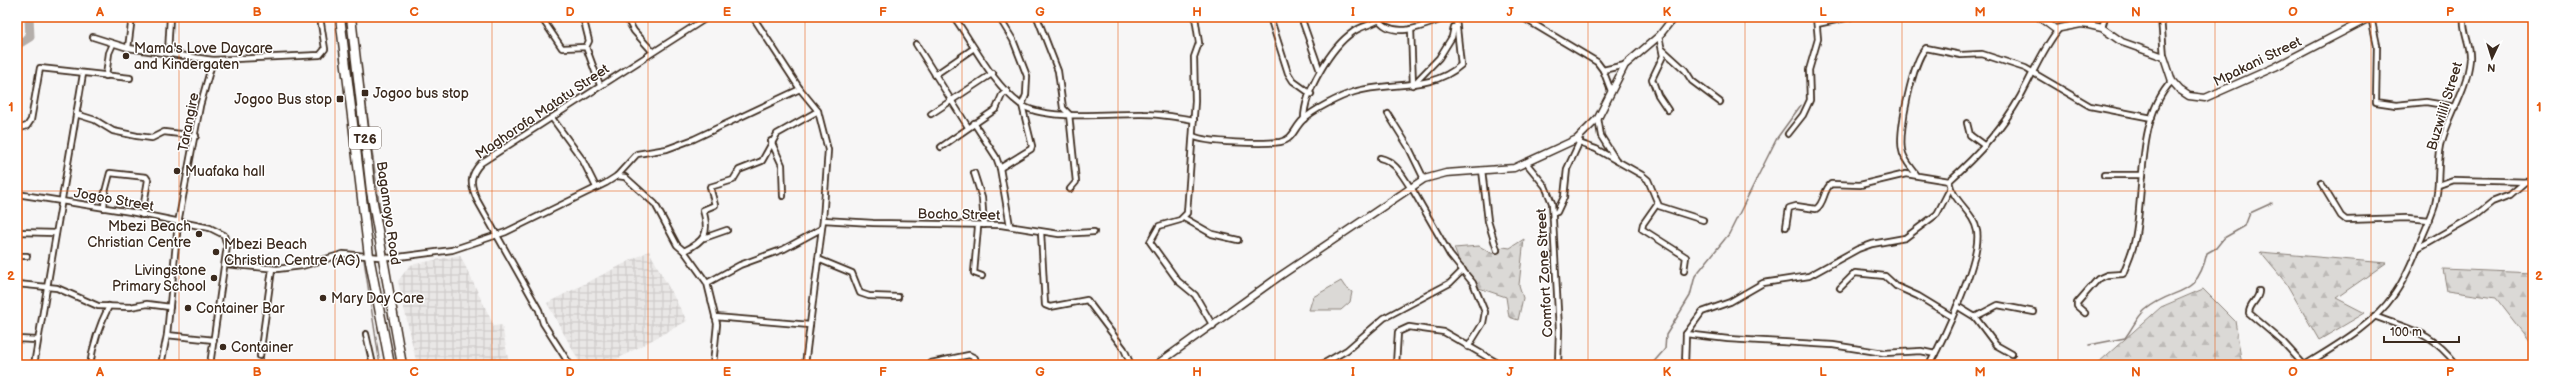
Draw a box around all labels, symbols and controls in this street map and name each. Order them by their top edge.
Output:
text: A [95,4,104,20]
text: B [252,4,262,20]
text: C [409,4,419,20]
text: D [565,4,575,20]
text: E [723,4,732,20]
text: F [879,4,887,20]
text: G [1035,4,1045,20]
text: H [1192,4,1202,20]
text: I [1351,4,1355,20]
text: J [1506,4,1514,20]
text: K [1663,4,1672,20]
text: L [1819,4,1827,20]
text: M [1974,4,1986,20]
text: N [2131,4,2141,20]
text: O [2288,4,2298,20]
text: P [2446,4,2455,20]
street label: Mpakani Street [2210,33,2305,90]
north arrow [2472,38,2512,78]
place label: Mama's Love Daycare and Kindergaten [134,40,273,73]
marker: Mama's Love Daycare and Kindergaten [121,51,131,61]
street label: Buzwilili Street [2423,59,2466,152]
street label: Maghorofa Matatu Street [472,60,613,163]
text: N [2487,61,2496,74]
place label: Jogoo bus stop [373,85,469,102]
marker: Jogoo bus stop [360,88,370,98]
street label: Tarangire [174,91,203,153]
place label: Jogoo Bus stop [234,91,332,108]
marker: Jogoo Bus stop [335,94,345,104]
text: 1 [8,99,14,115]
text: 1 [2536,99,2542,115]
road number: T26 [349,127,381,149]
street label: Bagamoyo Road [373,160,404,266]
place label: Muafaka hall [185,163,265,180]
marker: Muafaka hall [172,166,182,176]
street label: Jogoo Street [73,184,156,215]
street label: Bocho Street [918,205,1001,224]
street label: Comfort Zone Street [1533,207,1556,338]
place label: Mbezi Beach Christian Centre [87,218,191,251]
marker: Mbezi Beach Christian Centre [194,229,204,239]
place label: Mbezi Beach Christian Centre (AG) [224,236,360,269]
marker: Mbezi Beach Christian Centre (AG) [211,247,221,257]
place label: Livingstone Primary School [112,262,206,295]
text: 2 [7,268,15,284]
text: 2 [2535,268,2543,284]
marker: Livingstone Primary School [209,273,219,283]
place label: Mary Day Care [331,290,424,307]
marker: Mary Day Care [318,293,328,303]
place label: Container Bar [196,300,285,317]
marker: Container Bar [183,303,193,313]
scale bar [2384,318,2459,344]
text: 100 m [2390,325,2422,340]
place label: Container [231,339,294,356]
marker: Container [218,342,228,352]
text: A [95,364,104,380]
text: B [252,364,262,380]
text: C [409,364,419,380]
text: D [565,364,575,380]
text: E [723,364,732,380]
text: F [879,364,887,380]
text: G [1035,364,1045,380]
text: H [1192,364,1202,380]
text: I [1351,364,1355,380]
text: J [1506,364,1514,380]
text: K [1663,364,1672,380]
text: L [1819,364,1827,380]
text: M [1974,364,1986,380]
text: N [2131,364,2141,380]
text: O [2288,364,2298,380]
text: P [2446,364,2455,380]

